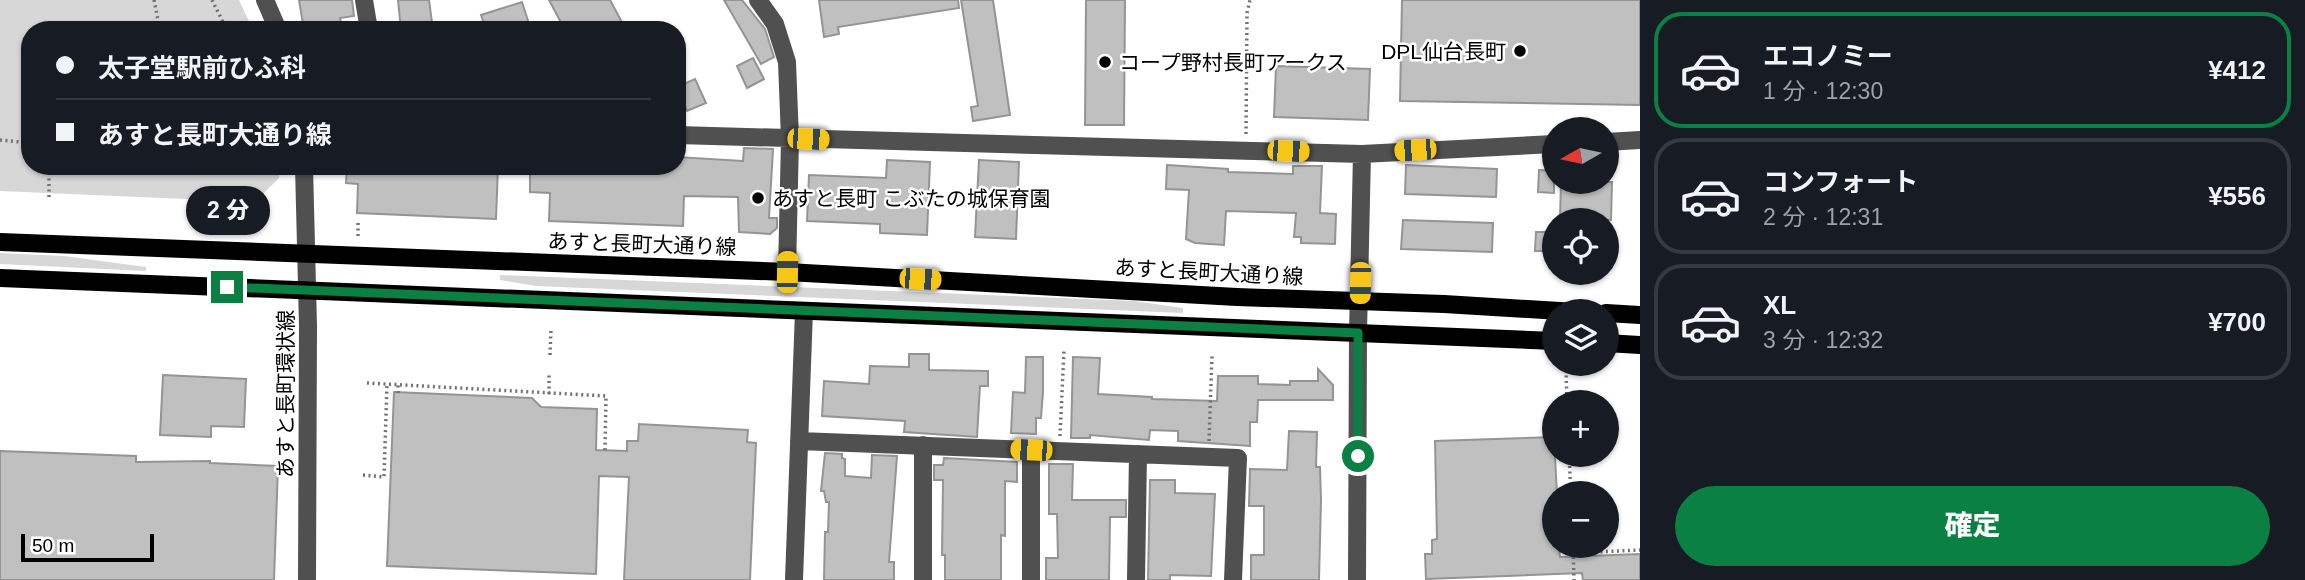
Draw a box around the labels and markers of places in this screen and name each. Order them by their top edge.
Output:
place label: DPL仙台長町 [1381,40,1506,63]
marker: DPL仙台長町 [1512,43,1528,59]
place label: コープ野村長町アークス [1119,51,1347,74]
marker: コープ野村長町アークス [1097,54,1113,70]
place label: あすと長町 こぶたの城保育園 [772,187,1051,210]
marker: あすと長町 こぶたの城保育園 [750,190,766,206]

